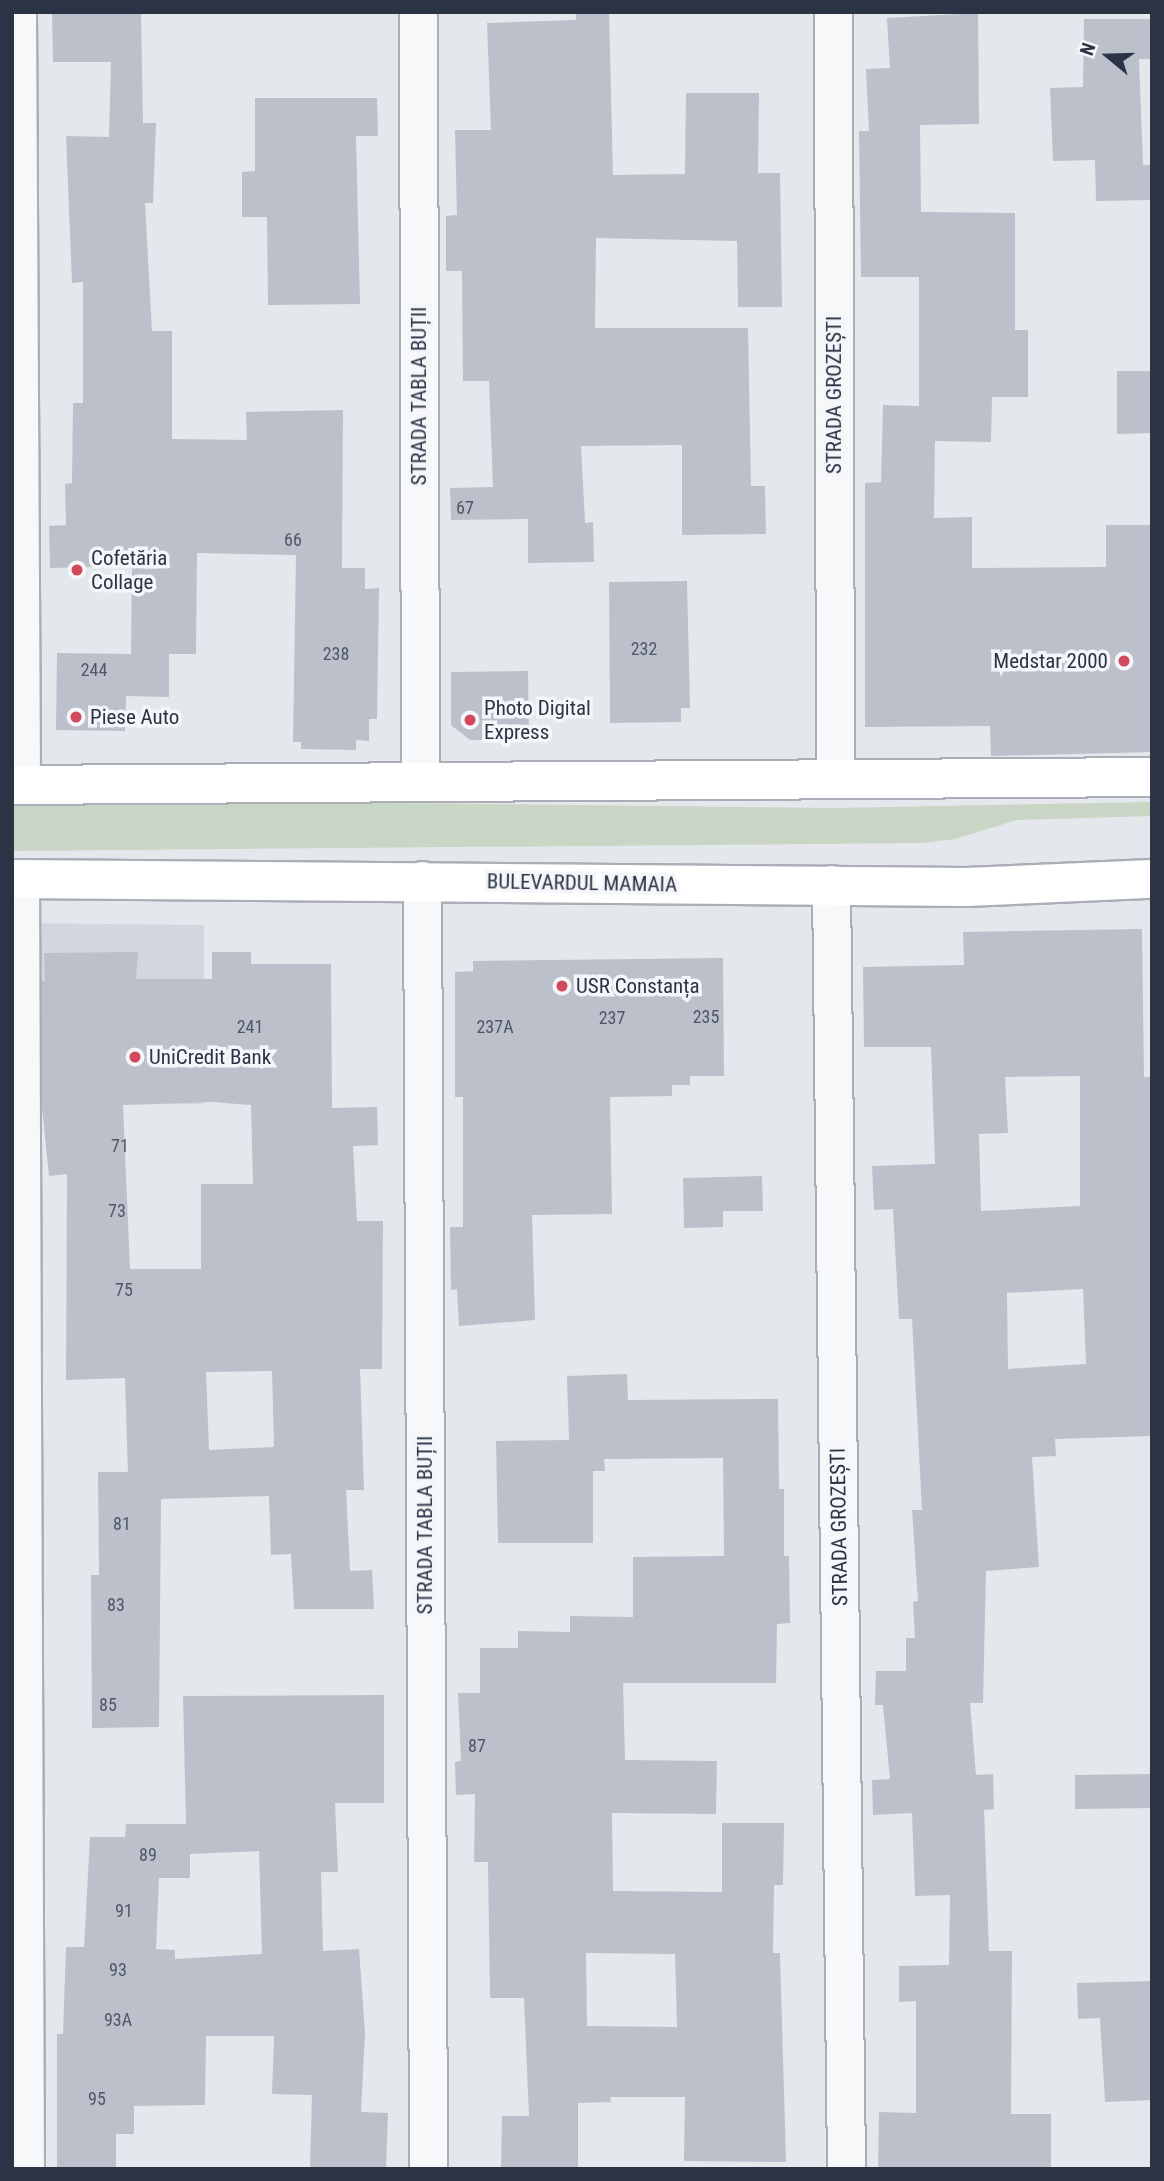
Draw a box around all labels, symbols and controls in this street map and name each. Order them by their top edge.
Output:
north arrow [1073,21,1143,91]
text: N [1075,40,1100,58]
street label: STRADA TABLA BUȚII [406,306,432,486]
street label: STRADA GROZEȘTI [821,316,847,474]
house number: 67 [456,497,474,519]
house number: 66 [284,529,302,551]
place label: Cofetăria Collage [91,545,167,595]
marker: Cofetăria Collage [69,562,85,578]
house number: 232 [631,638,657,660]
house number: 238 [323,643,349,665]
place label: Medstar 2000 [993,648,1108,674]
marker: Medstar 2000 [1114,651,1134,671]
house number: 244 [81,659,107,681]
place label: Photo Digital Express [484,695,591,745]
place label: Piese Auto [90,704,179,730]
marker: Piese Auto [68,709,84,725]
marker: Photo Digital Express [462,712,478,728]
street label: BULEVARDUL MAMAIA [487,869,677,897]
place label: USR Constanța [576,973,700,999]
marker: USR Constanța [554,978,570,994]
house number: 235 [693,1006,719,1028]
house number: 237 [599,1007,625,1029]
house number: 241 [237,1016,263,1038]
house number: 237A [476,1016,514,1038]
place label: UniCredit Bank [149,1044,271,1070]
marker: UniCredit Bank [127,1049,143,1065]
house number: 71 [111,1135,129,1157]
house number: 73 [108,1200,126,1222]
house number: 75 [115,1279,133,1301]
street label: STRADA TABLA BUȚII [412,1435,438,1615]
street label: STRADA GROZEȘTI [825,1448,853,1606]
house number: 81 [113,1513,131,1535]
house number: 83 [107,1594,125,1616]
house number: 85 [99,1694,117,1716]
house number: 87 [468,1735,486,1757]
house number: 89 [139,1844,157,1866]
house number: 91 [115,1900,133,1922]
house number: 93 [109,1959,127,1981]
house number: 93A [104,2009,132,2031]
house number: 95 [88,2088,106,2110]

